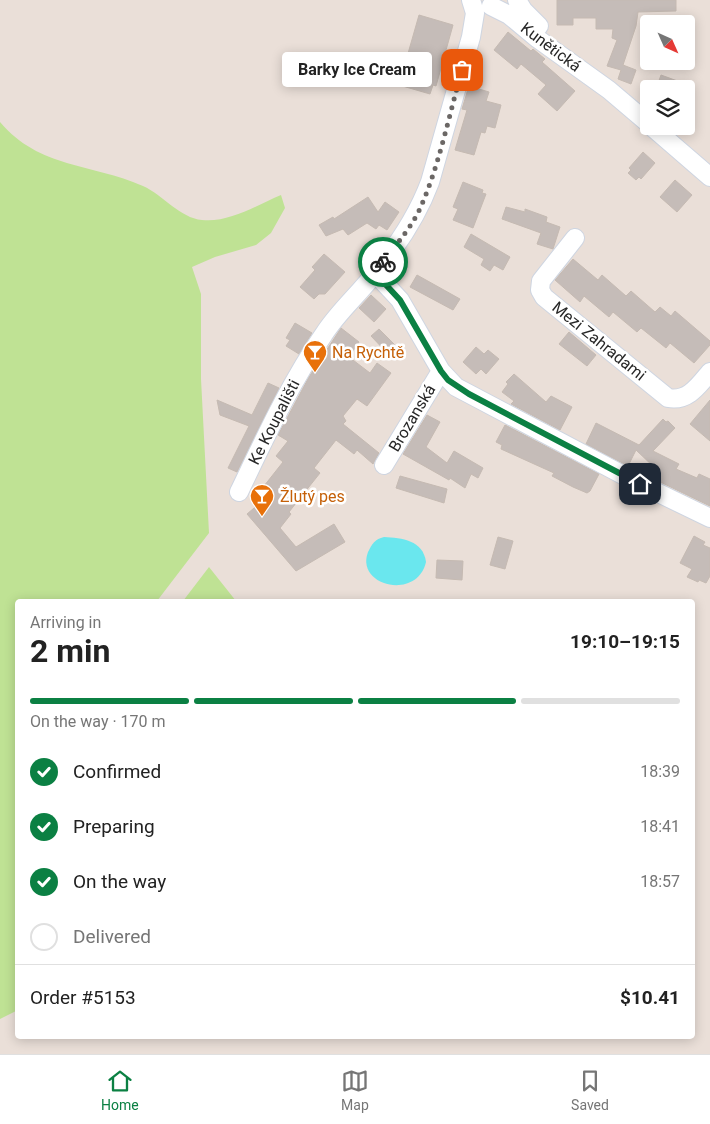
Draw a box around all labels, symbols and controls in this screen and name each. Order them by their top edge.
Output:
north arrow [640,15,695,70]
map controls [640,15,695,135]
street label: Kunětická [517,18,585,76]
pin [441,49,483,91]
callout: Barky Ice Cream [282,52,432,88]
icon: bag [448,56,476,84]
text: Barky Ice Cream [298,60,416,79]
button: layers [640,80,695,135]
courier [358,237,408,287]
icon: bike [369,248,397,276]
street label: Mezi Zahradami [548,297,650,385]
bar icon: Na Rychtě [302,339,328,373]
place label: Na Rychtě [332,343,404,362]
street label: Ke Koupališti [244,376,304,468]
street label: Brozanská [385,381,439,455]
pin [619,463,661,505]
icon: home [626,470,654,498]
bar icon: Žlutý pes [249,483,275,517]
place label: Žlutý pes [280,487,345,506]
text: Arriving in [30,613,101,632]
text: 19:10–19:15 [570,630,680,653]
text: 2 min [30,632,110,670]
text: On the way · 170 m [30,712,166,731]
icon: check [30,758,58,786]
text: Confirmed [73,760,161,783]
text: 18:39 [640,762,680,781]
icon: check [30,813,58,841]
text: Preparing [73,815,155,838]
text: 18:41 [640,817,680,836]
icon: check [30,868,58,896]
text: On the way [73,870,166,893]
text: 18:57 [640,872,680,891]
text: Delivered [73,925,151,948]
text: Order #5153 [30,986,136,1009]
text: $10.41 [620,986,680,1009]
tab: Home [101,1067,139,1113]
tab: Map [341,1067,369,1113]
tab: Saved [571,1067,609,1113]

